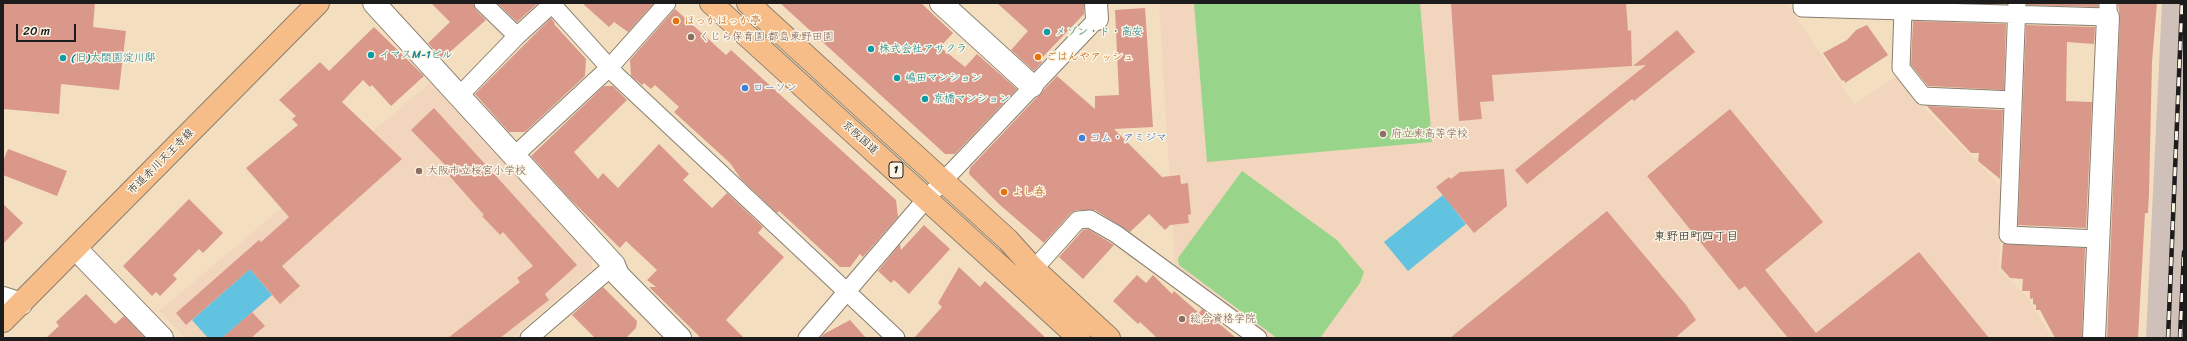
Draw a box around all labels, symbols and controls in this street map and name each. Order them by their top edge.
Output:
place label: ほっかほっか亭 [684,14,761,28]
scale bar [18,16,78,42]
marker: ほっかほっか亭 [671,16,681,26]
text: 20 m [23,20,50,42]
place label: メゾン・ド・高安 [1055,25,1143,39]
marker: メゾン・ド・高安 [1042,27,1052,37]
place label: くじら保育園 都島東野田園 [699,30,834,44]
marker: くじら保育園 都島東野田園 [686,32,696,42]
place label: 株式会社アサクラ [879,42,967,56]
marker: 株式会社アサクラ [866,44,876,54]
place label: イマスM-1ビル [379,48,453,62]
marker: イマスM-1ビル [366,50,376,60]
place label: ごはんやアッシュ [1046,50,1134,64]
place label: (旧)太閤園淀川邸 [71,51,156,65]
marker: ごはんやアッシュ [1033,52,1043,62]
marker: (旧)太閤園淀川邸 [58,53,68,63]
place label: 嶋田マンション [905,71,982,85]
marker: 嶋田マンション [892,73,902,83]
place label: ローソン [753,81,797,95]
marker: ローソン [740,83,750,93]
place label: 京橋マンション [933,92,1010,106]
marker: 京橋マンション [920,94,930,104]
street label: 京阪国道 [839,118,881,158]
street label: 市道赤川天王寺線 [125,126,197,198]
place label: 府立東高等学校 [1391,127,1468,141]
marker: 府立東高等学校 [1378,129,1388,139]
place label: コム・アミジマ [1090,131,1167,145]
marker: コム・アミジマ [1077,133,1087,143]
road number: 1 [889,162,903,178]
place label: 大阪市立桜宮小学校 [427,164,526,178]
marker: 大阪市立桜宮小学校 [414,166,424,176]
place label: よし春 [1012,185,1045,199]
marker: よし春 [999,187,1009,197]
district label: 東野田町四丁目 [1654,230,1738,244]
place label: 総合資格学院 [1190,312,1256,326]
marker: 総合資格学院 [1177,314,1187,324]

